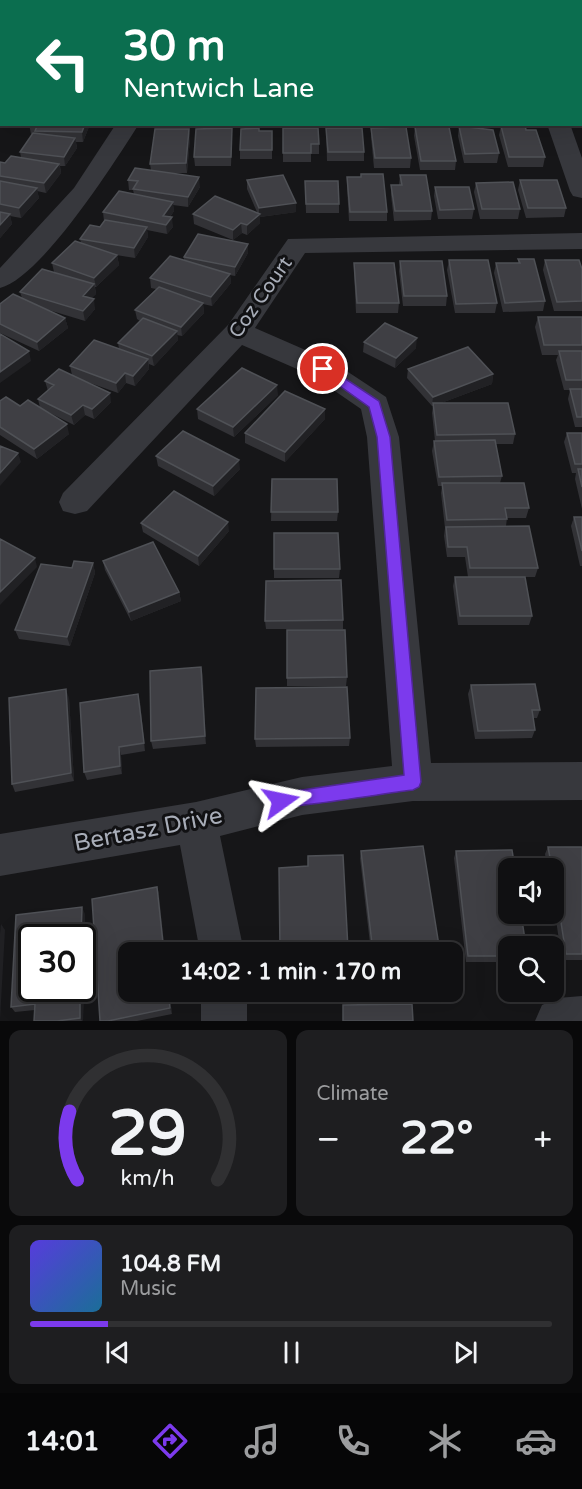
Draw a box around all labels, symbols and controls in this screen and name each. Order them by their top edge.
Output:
text: 30 m [123,21,225,72]
icon: left [24,24,102,102]
text: Nentwich Lane [123,72,314,105]
street label: Coz Court [224,252,298,343]
pin [297,343,348,394]
icon: arrive [306,352,339,385]
position arrow [249,769,313,833]
street label: Bertasz Drive [71,801,225,858]
map controls [498,858,564,1002]
button: sound [498,858,564,924]
speed limit sign: 30 [18,924,96,1002]
button: search [498,936,564,1002]
text: 14:02 · 1 min · 170 m [180,959,401,985]
text: Climate [317,1082,389,1106]
text: 29 [109,1097,187,1172]
text: 22° [400,1112,473,1166]
text: − [317,1120,340,1159]
text: + [533,1120,552,1159]
text: km/h [121,1165,175,1191]
text: 104.8 FM [120,1251,221,1277]
text: Music [120,1277,176,1301]
icon: previous [101,1336,134,1369]
icon: pause [275,1336,308,1369]
icon: next [449,1336,482,1369]
icon: directions [149,1420,191,1462]
icon: music [241,1420,283,1462]
icon: phone [332,1420,374,1462]
icon: climate [424,1420,466,1462]
icon: car [515,1420,557,1462]
text: 14:01 [25,1425,100,1458]

